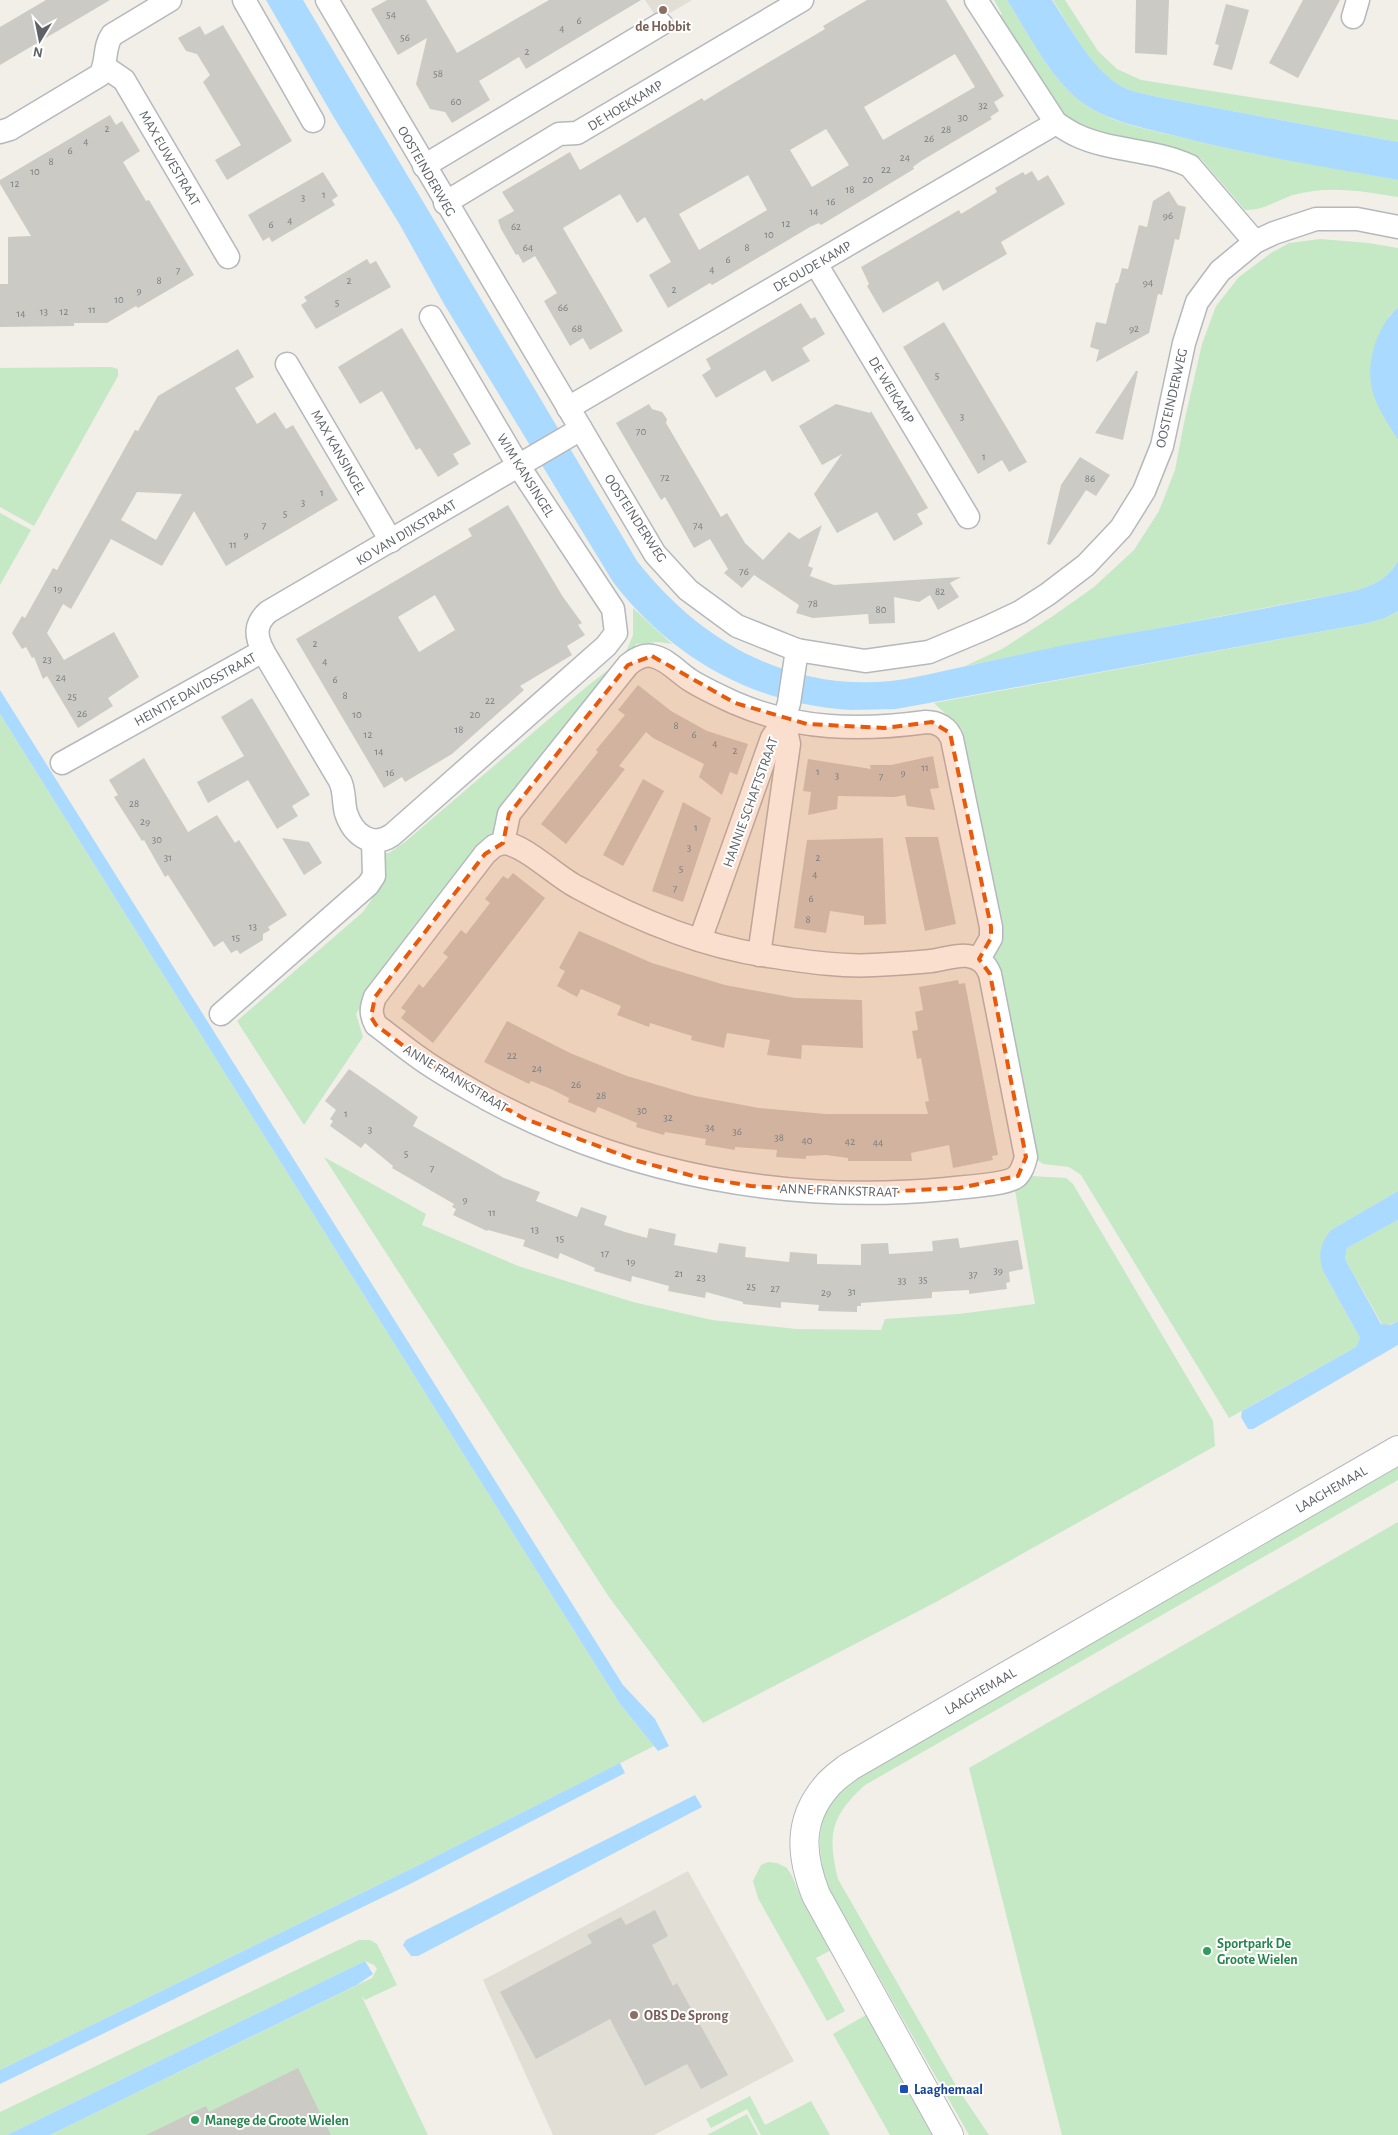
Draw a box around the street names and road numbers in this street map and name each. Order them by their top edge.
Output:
street label: DE HOEKKAMP [586,78,665,134]
street label: MAX EUWESTRAAT [136,108,202,209]
street label: OOSTEINDERWEG [395,124,458,219]
street label: DE OUDE KAMP [771,239,854,295]
street label: OOSTEINDERWEG [1154,347,1190,449]
street label: DE WEIKAMP [866,355,917,426]
street label: MAX KANSINGEL [308,408,368,498]
street label: WIM KANSINGEL [494,431,556,520]
street label: OOSTEINDERWEG [602,472,669,565]
street label: KO VAN DIJKSTRAAT [354,497,459,568]
street label: HEINTJE DAVIDSSTRAAT [132,650,259,729]
street label: HANNIE SCHAFTSTRAAT [721,735,781,869]
street label: ANNE FRANKSTRAAT [401,1042,510,1115]
street label: ANNE FRANKSTRAAT [779,1182,899,1200]
street label: LAAGHEMAAL [1294,1464,1370,1516]
street label: LAAGHEMAAL [943,1666,1019,1718]

